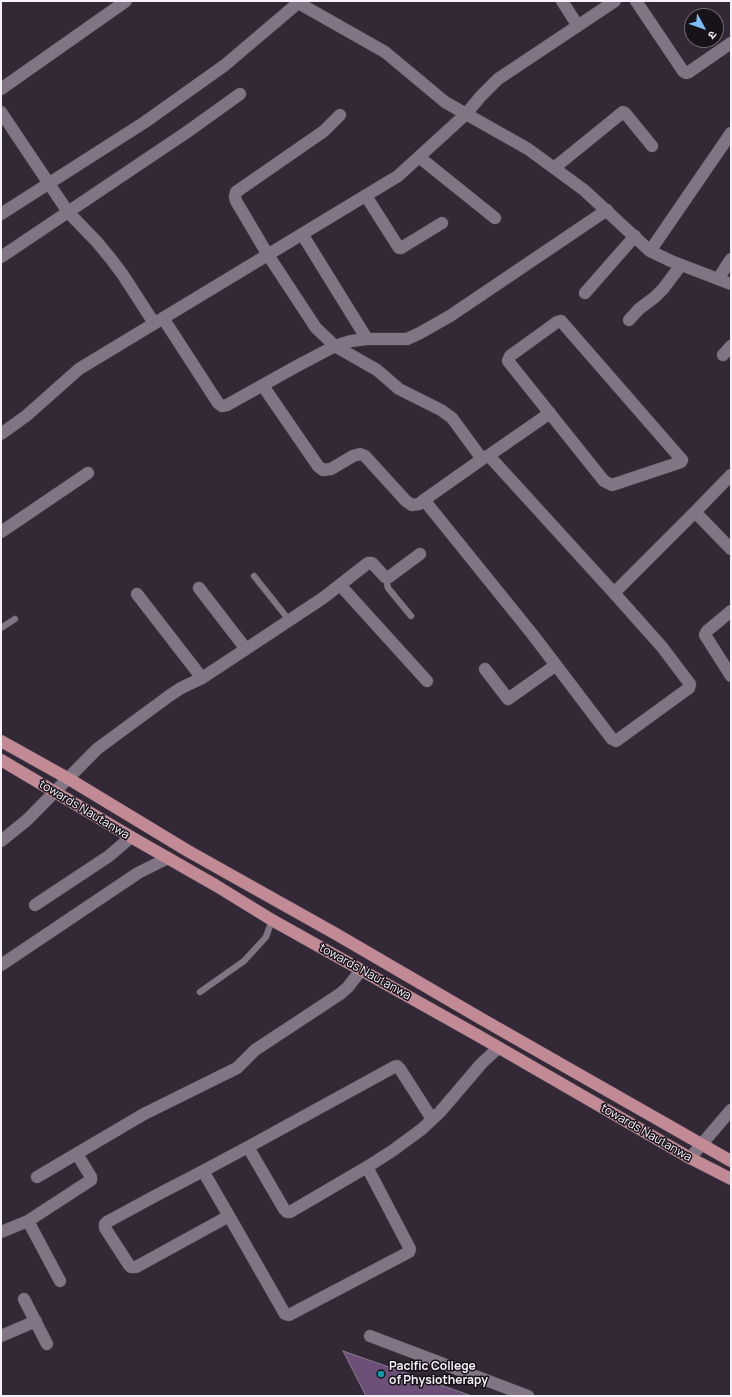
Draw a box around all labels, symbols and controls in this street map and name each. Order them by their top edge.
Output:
north arrow [684,8,724,48]
text: उ [705,28,721,43]
street label: towards Nautanwa [36,777,132,843]
street label: towards Nautanwa [316,941,414,1003]
street label: towards Nautanwa [598,1101,694,1165]
place label: Pacific College of Physiotherapy [389,1360,488,1388]
marker: Pacific College of Physiotherapy [376,1369,386,1379]

